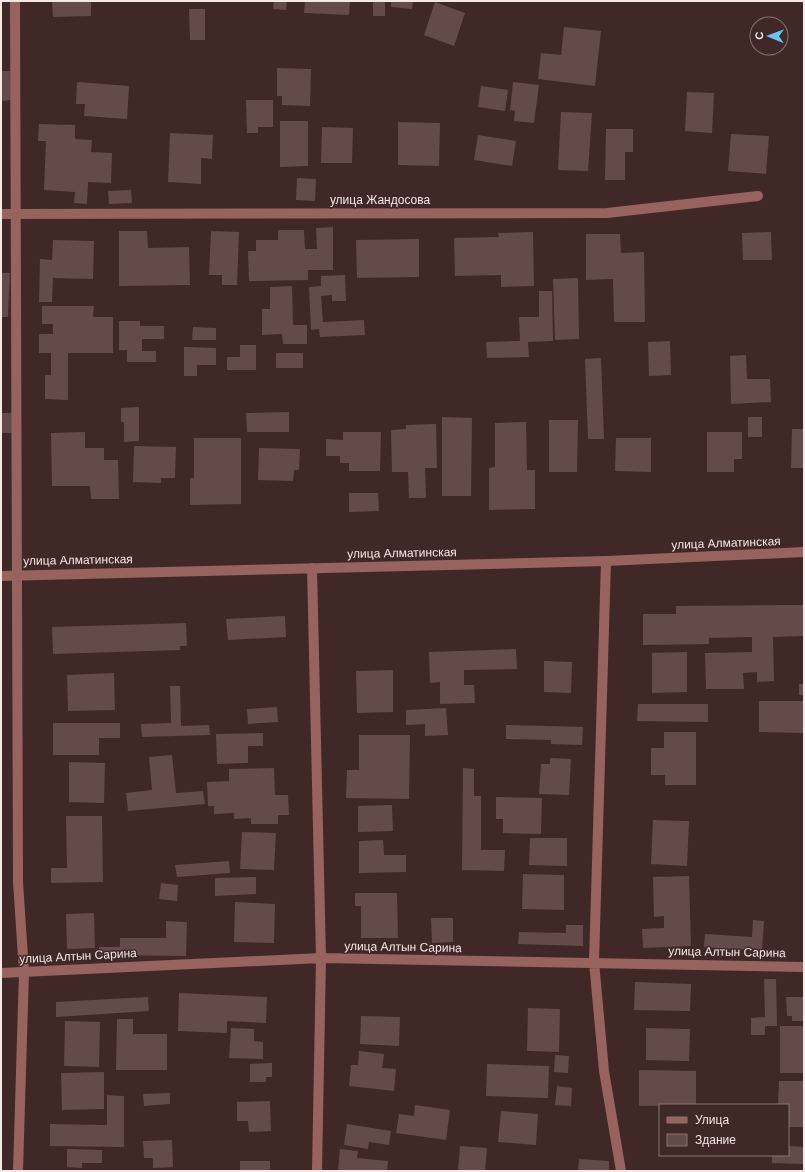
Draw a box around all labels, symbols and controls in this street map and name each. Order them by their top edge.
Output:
north arrow [749,16,789,56]
text: С [753,32,765,40]
street label: улица Жандосова [330,193,430,207]
street label: улица Алматинская [671,534,781,552]
street label: улица Алматинская [347,545,457,561]
street label: улица Алматинская [23,552,133,568]
street label: улица Алтын Сарина [344,939,462,955]
street label: улица Алтын Сарина [668,944,786,960]
street label: улица Алтын Сарина [19,946,137,966]
legend [659,1104,789,1156]
text: Улица [695,1113,729,1127]
text: Здание [695,1133,736,1147]

